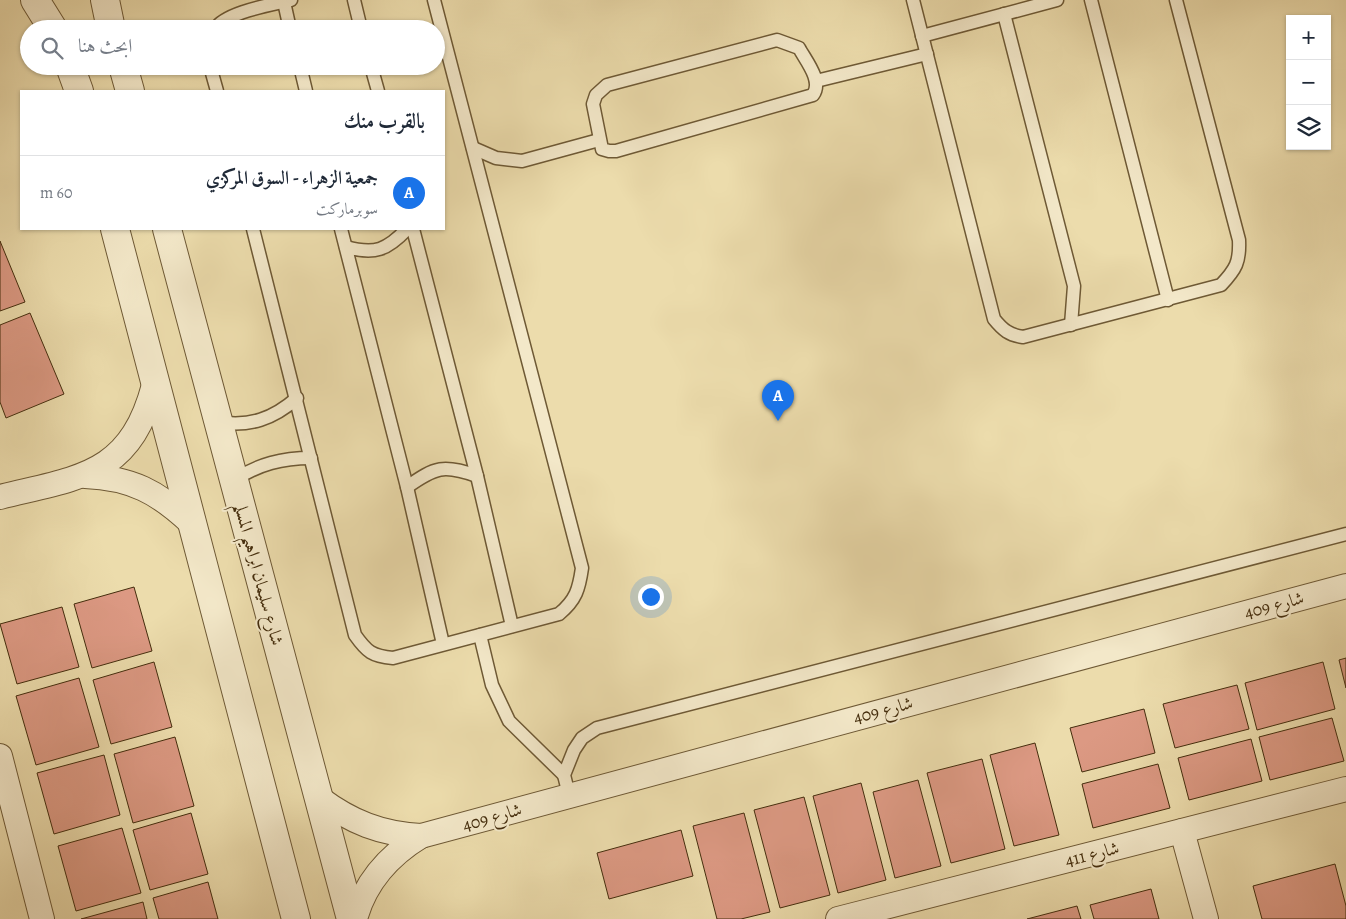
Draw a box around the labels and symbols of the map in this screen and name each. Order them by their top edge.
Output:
pin: A [762,380,794,421]
street label: شارع سليمان ابراهيم المسلم [223,500,290,649]
your location [638,584,664,610]
street label: شارع 409 [1242,586,1307,627]
street label: شارع 409 [851,691,916,732]
street label: شارع 409 [459,797,525,840]
street label: شارع 411 [1062,836,1122,875]

